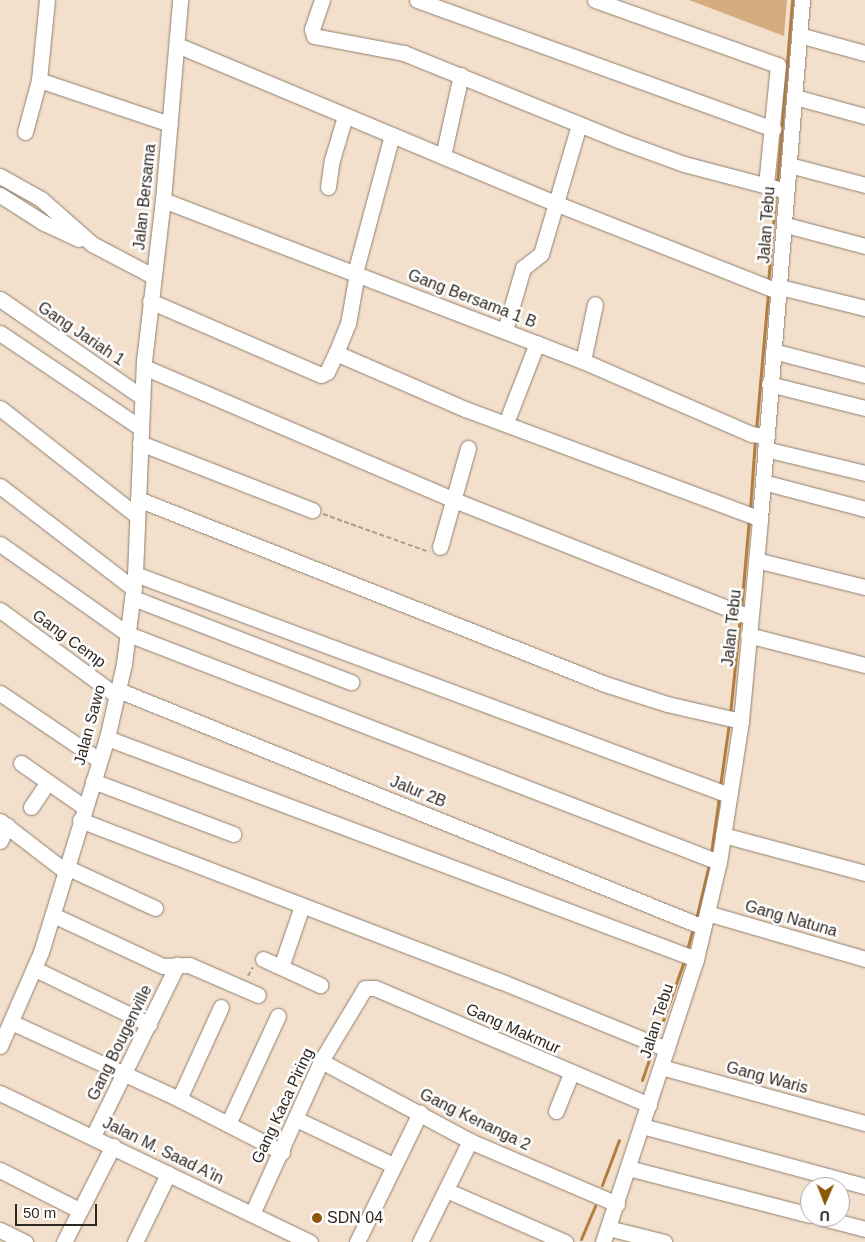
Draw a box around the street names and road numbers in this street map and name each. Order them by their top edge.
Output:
street label: Jalan Bersama [130,143,160,251]
street label: Jalan Tebu [755,186,779,264]
street label: Gang Bersama 1 B [405,266,539,332]
street label: Gang Jariah 1 [34,298,128,370]
street label: Jalan Tebu [718,589,746,667]
street label: Gang Cemp [28,606,110,672]
street label: Jalan Sawo [70,683,110,767]
street label: Jalur 2B [387,772,449,812]
street label: Gang Natuna [743,897,839,941]
street label: Jalan Tebu [636,981,678,1061]
street label: Gang Bougenville [84,982,156,1104]
street label: Gang Makmur [463,1000,563,1058]
street label: Gang Kaca Piring [248,1045,318,1167]
street label: Gang Waris [724,1058,810,1098]
street label: Gang Kenanga 2 [416,1085,534,1155]
street label: Jalan M. Saad A'in [99,1113,227,1189]

